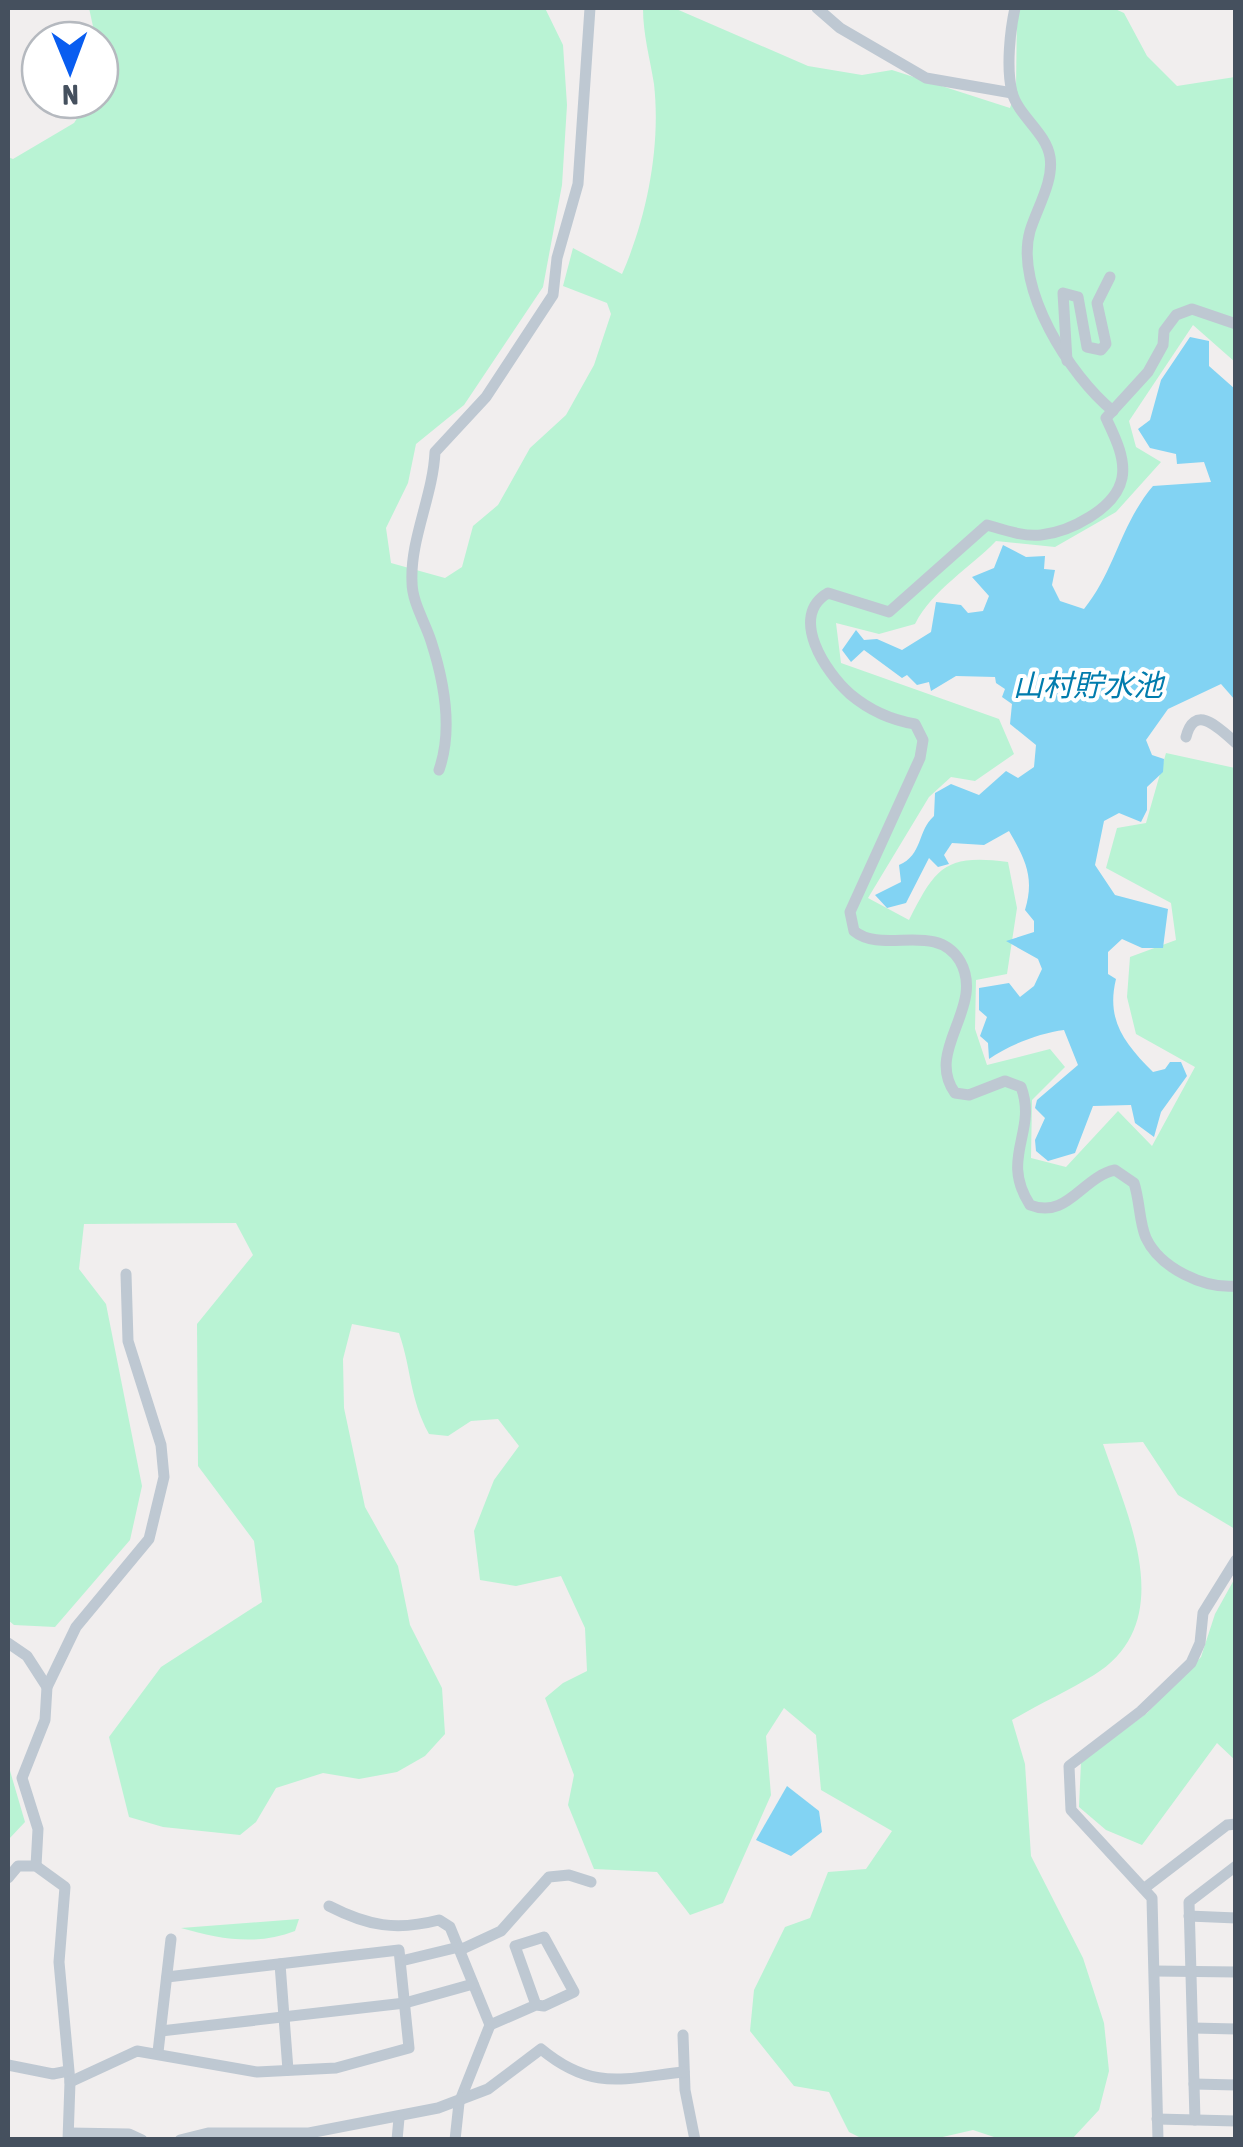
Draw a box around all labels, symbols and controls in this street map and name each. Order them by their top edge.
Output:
north arrow [20,20,120,120]
text: N [62,79,79,111]
water label: 山村貯水池 [1013,668,1166,702]

